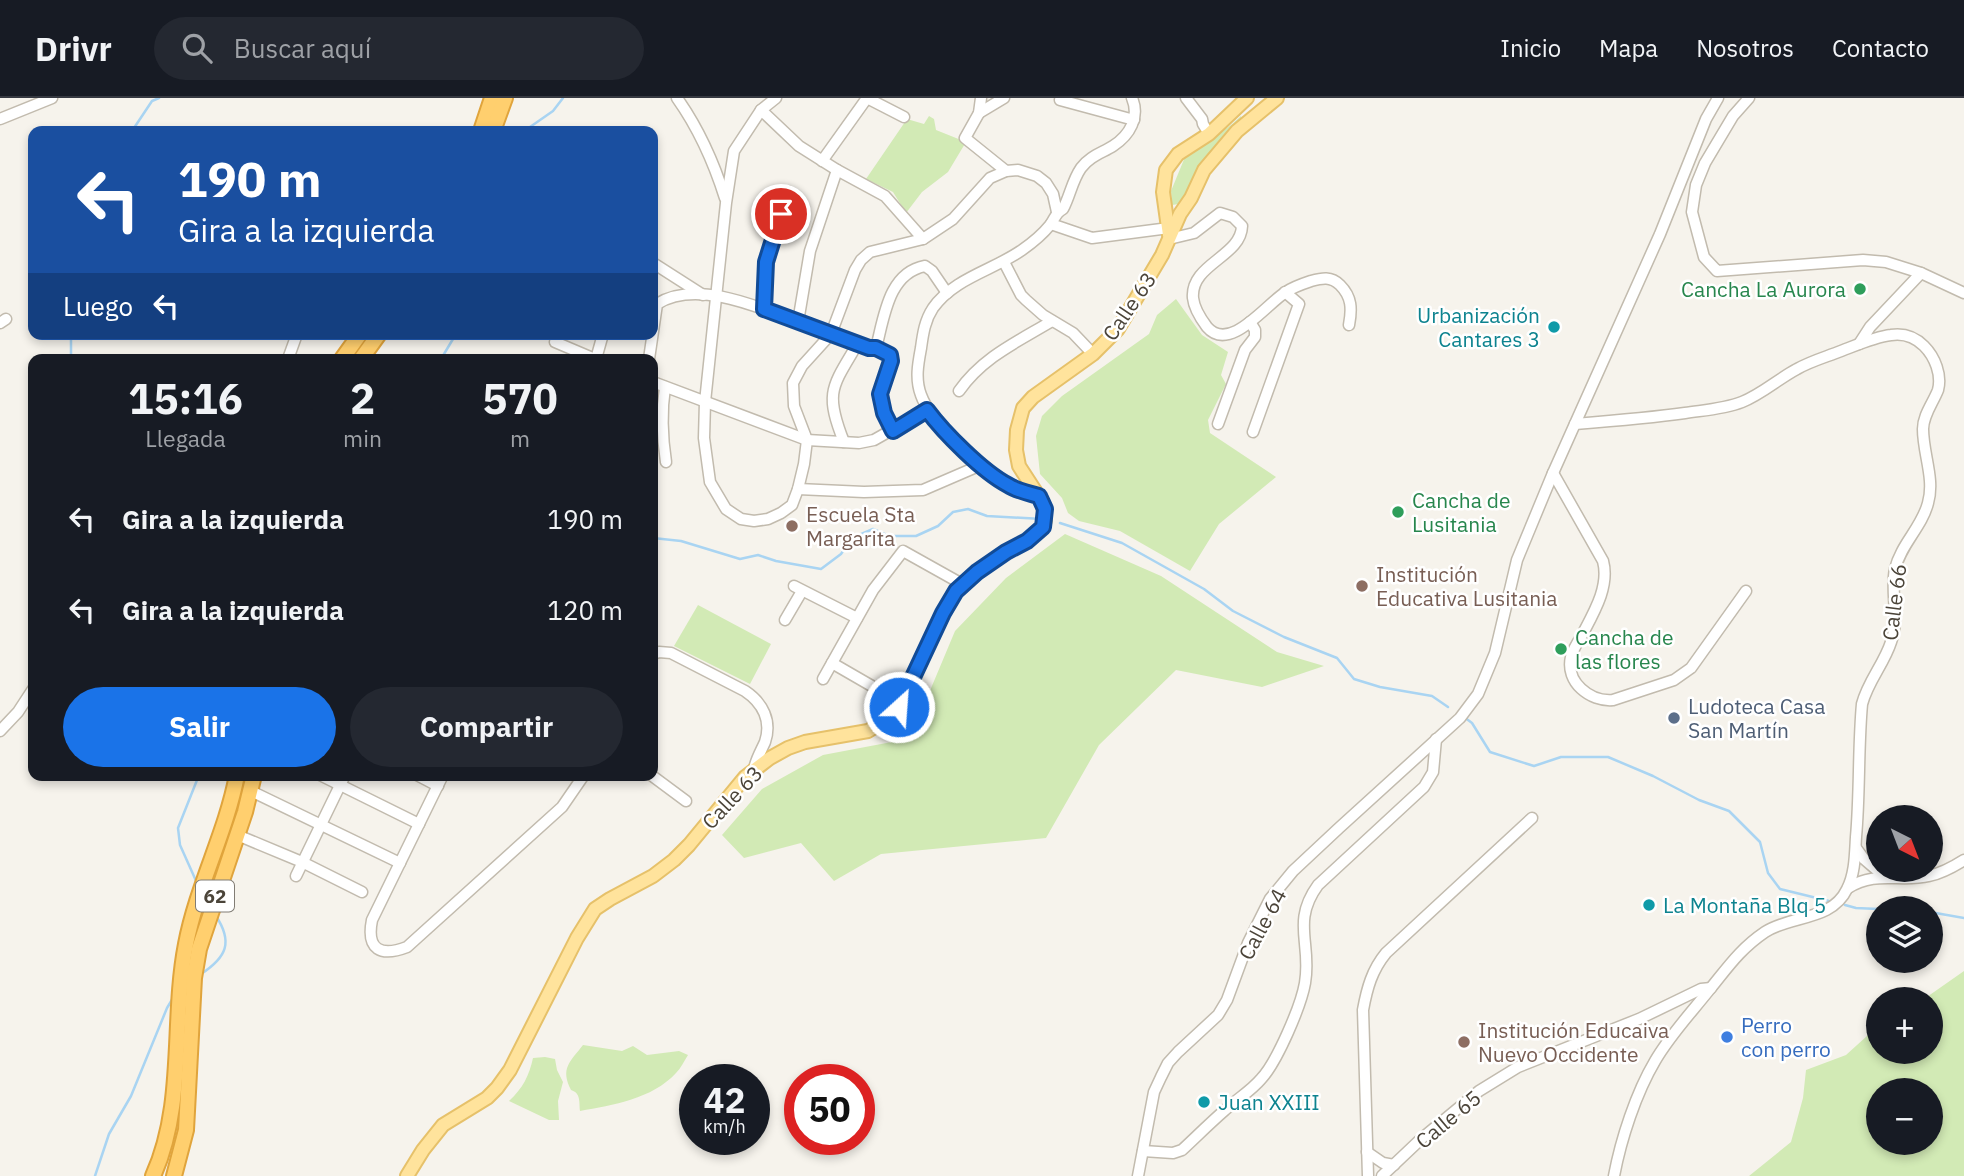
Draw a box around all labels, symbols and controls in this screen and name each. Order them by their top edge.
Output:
search box [154,17,644,80]
text: Drivr [35,27,112,70]
icon: search [178,29,216,67]
text: Buscar aquí [234,31,371,65]
text: Inicio [1500,32,1561,64]
text: Mapa [1599,32,1658,64]
text: Nosotros [1696,32,1794,64]
text: Contacto [1832,32,1929,64]
text: 190 m [178,147,322,210]
icon: left [63,154,154,245]
pin [751,184,811,244]
icon: arrive [762,195,800,233]
text: Gira a la izquierda [178,209,435,251]
street label: Calle 63 [1096,266,1162,346]
place label: Cancha La Aurora [1681,275,1846,303]
marker: Cancha La Aurora [1852,281,1868,297]
icon: left [147,287,185,325]
text: Luego [63,289,133,323]
place label: Urbanización Cantares 3 [1417,301,1540,353]
marker: Urbanización Cantares 3 [1546,319,1562,335]
text: 15:16 [128,371,243,426]
text: 2 [350,371,375,426]
text: 570 [482,371,558,426]
text: Llegada [145,423,226,453]
text: min [343,423,382,453]
text: m [510,423,530,453]
place label: Cancha de Lusitania [1412,486,1511,538]
icon: left [63,500,101,538]
place label: Escuela Sta Margarita [806,500,915,552]
text: Gira a la izquierda [122,502,344,536]
text: 190 m [547,502,623,536]
marker: Cancha de Lusitania [1390,504,1406,520]
marker: Escuela Sta Margarita [784,518,800,534]
place label: Institución Educativa Lusitania [1376,560,1558,612]
street label: Calle 66 [1875,562,1913,642]
marker: Institución Educativa Lusitania [1354,578,1370,594]
icon: left [63,591,101,629]
text: Gira a la izquierda [122,593,344,627]
text: 120 m [547,593,623,627]
place label: Cancha de las flores [1575,623,1674,675]
marker: Cancha de las flores [1553,641,1569,657]
position arrow [862,670,936,744]
button: Salir [63,687,336,767]
button: Compartir [350,687,623,767]
place label: Ludoteca Casa San Martín [1688,692,1825,744]
marker: Ludoteca Casa San Martín [1666,710,1682,726]
street label: Calle 63 [695,759,769,835]
north arrow [1866,805,1942,882]
map controls [1866,805,1943,1155]
road number: 62 [196,880,234,912]
street label: Calle 64 [1232,883,1292,965]
place label: La Montaña Blq 5 [1663,891,1826,919]
button: layers [1866,896,1943,973]
marker: La Montaña Blq 5 [1641,897,1657,913]
button: + [1866,987,1943,1064]
place label: Perro con perro [1741,1011,1831,1063]
place label: Institución Educaiva Nuevo Occidente [1478,1016,1669,1068]
marker: Perro con perro [1719,1029,1735,1045]
marker: Institución Educaiva Nuevo Occidente [1456,1034,1472,1050]
speed limit sign: 50 [784,1064,875,1155]
text: 42 [703,1077,746,1123]
button: − [1866,1078,1943,1155]
street label: Calle 65 [1409,1083,1487,1155]
place label: Juan XXIII [1218,1088,1320,1116]
marker: Juan XXIII [1196,1094,1212,1110]
text: km/h [703,1115,746,1138]

